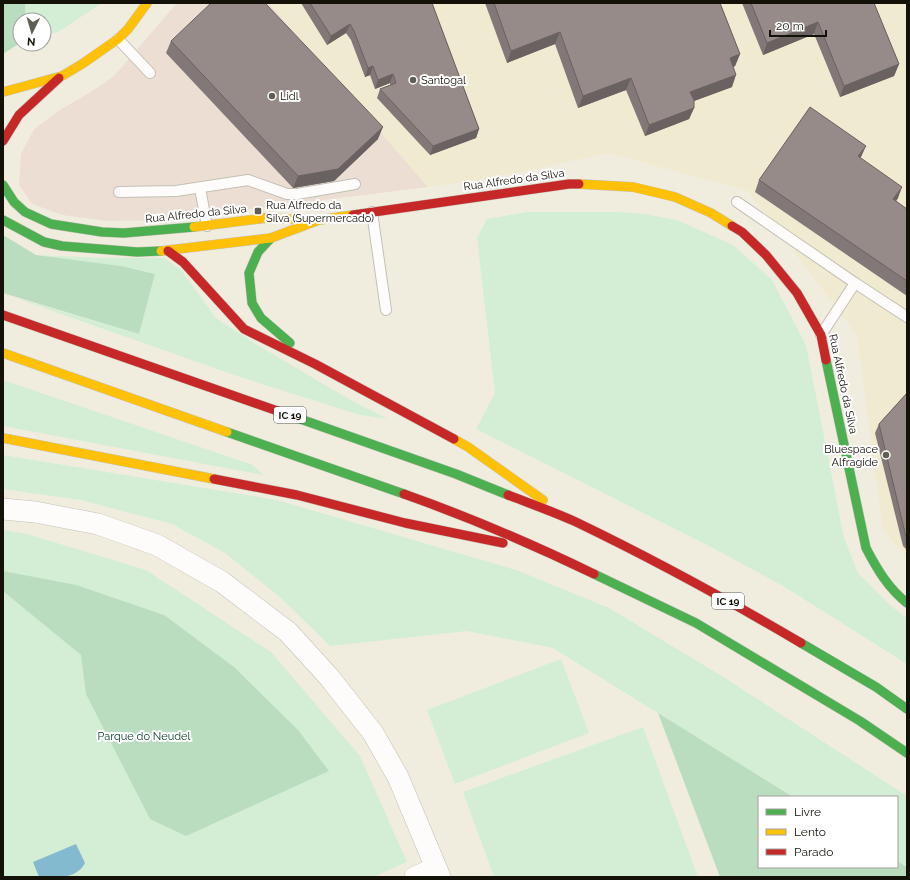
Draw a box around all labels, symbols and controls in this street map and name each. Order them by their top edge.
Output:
north arrow [12,12,52,52]
scale bar [770,12,826,38]
text: 20 m [776,19,804,33]
text: N [26,35,36,48]
place label: Santogal [421,74,466,87]
marker: Santogal [408,75,418,85]
place label: Lidl [280,90,299,103]
marker: Lidl [267,91,277,101]
street label: Rua Alfredo da Silva [463,166,565,194]
place label: Rua Alfredo da Silva (Supermercado) [266,199,374,225]
street label: Rua Alfredo da Silva [145,202,247,226]
marker: Rua Alfredo da Silva (Supermercado) [253,206,263,216]
street label: Rua Alfredo da Silva [826,333,860,435]
road number: IC 19 [274,407,306,423]
place label: Bluespace Alfragide [824,443,879,469]
marker: Bluespace Alfragide [881,450,891,460]
road number: IC 19 [712,593,744,609]
park label: Parque do Neudel [98,730,190,743]
legend [758,796,898,868]
text: Livre [794,805,821,819]
text: Lento [794,825,826,839]
text: Parado [794,845,833,859]

